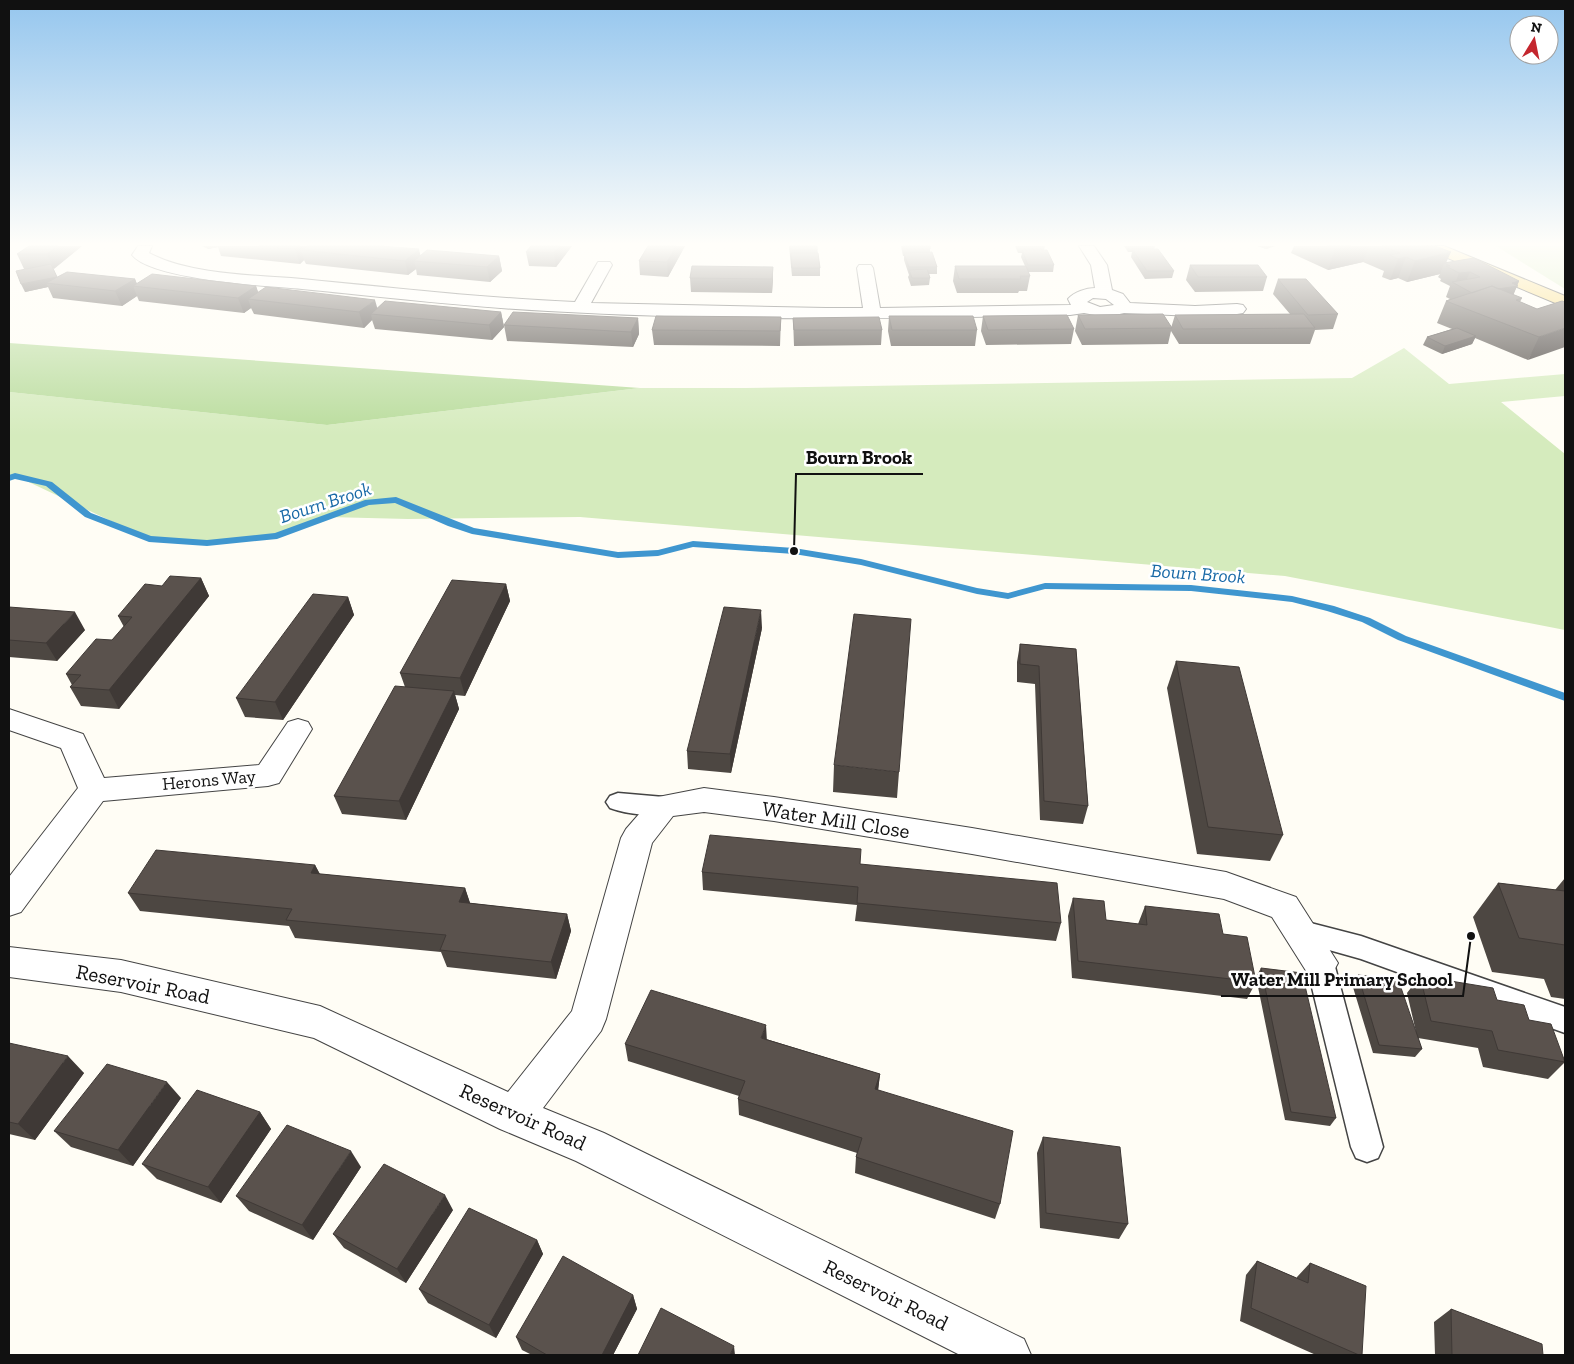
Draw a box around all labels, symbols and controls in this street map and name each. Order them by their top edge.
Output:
north arrow [1509,15,1559,65]
text: N [1529,18,1543,37]
callout: Bourn Brook [796,440,923,474]
text: Bourn Brook [806,446,913,469]
water label: Bourn Brook [276,477,374,528]
water label: Bourn Brook [1150,559,1246,588]
street label: Herons Way [161,765,257,795]
street label: Water Mill Close [760,795,912,844]
street label: Reservoir Road [74,958,213,1009]
callout: Water Mill Primary School [1221,962,1463,996]
text: Water Mill Primary School [1231,968,1454,991]
street label: Reservoir Road [456,1077,591,1156]
street label: Reservoir Road [820,1254,953,1336]

